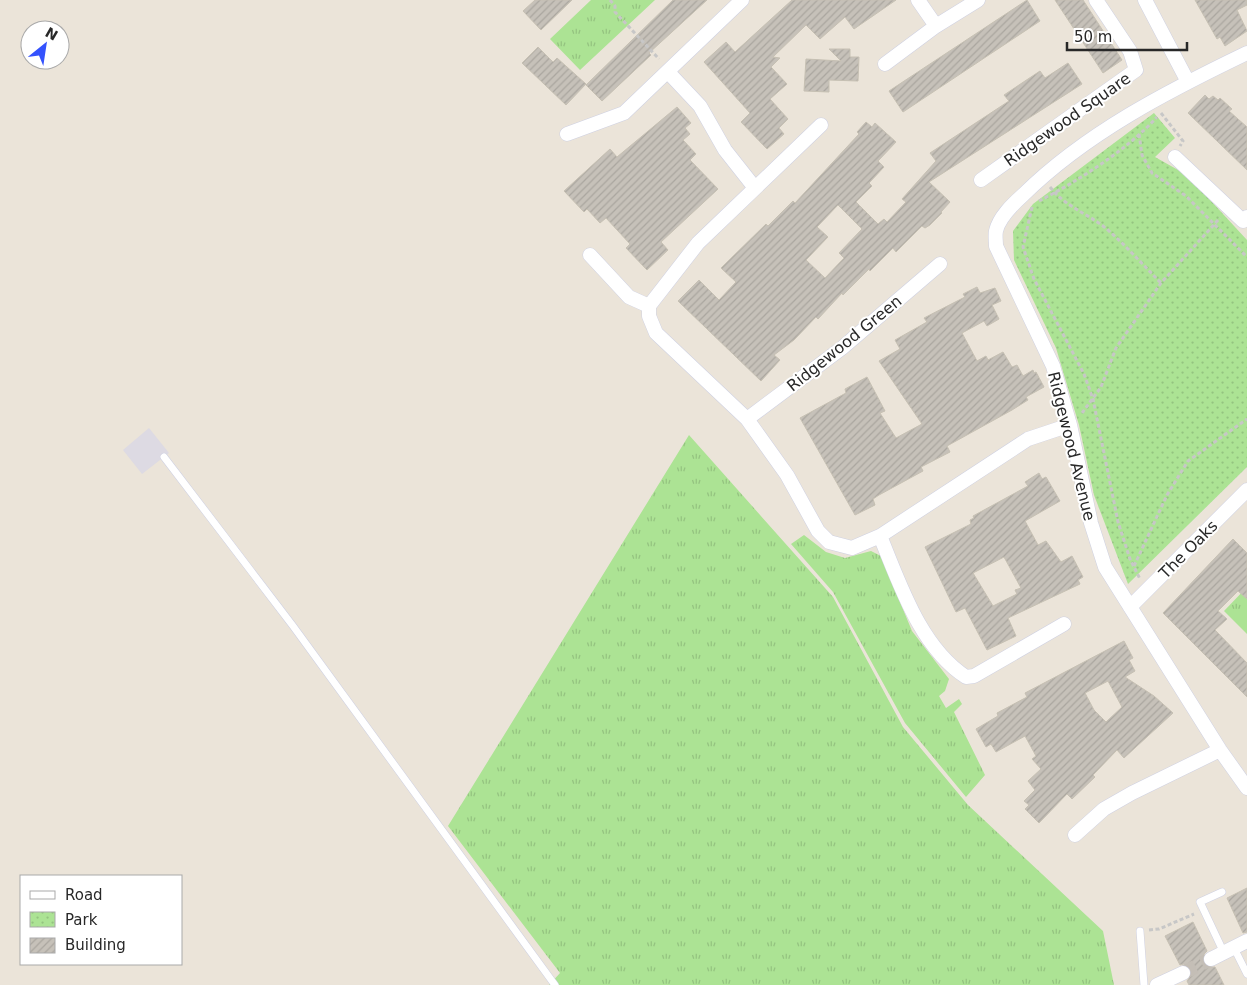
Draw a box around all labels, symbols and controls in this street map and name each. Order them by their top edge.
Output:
north arrow [20,20,70,70]
scale bar [1067,20,1187,52]
text: N [42,24,61,44]
text: 50 m [1074,28,1112,46]
street label: Ridgewood Square [1000,69,1134,170]
street label: Ridgewood Green [783,291,906,395]
street label: Ridgewood Avenue [1044,370,1099,523]
street label: The Oaks [1154,516,1222,583]
legend [20,875,182,965]
text: Road [65,886,103,904]
text: Park [65,911,98,929]
text: Building [65,936,126,954]

